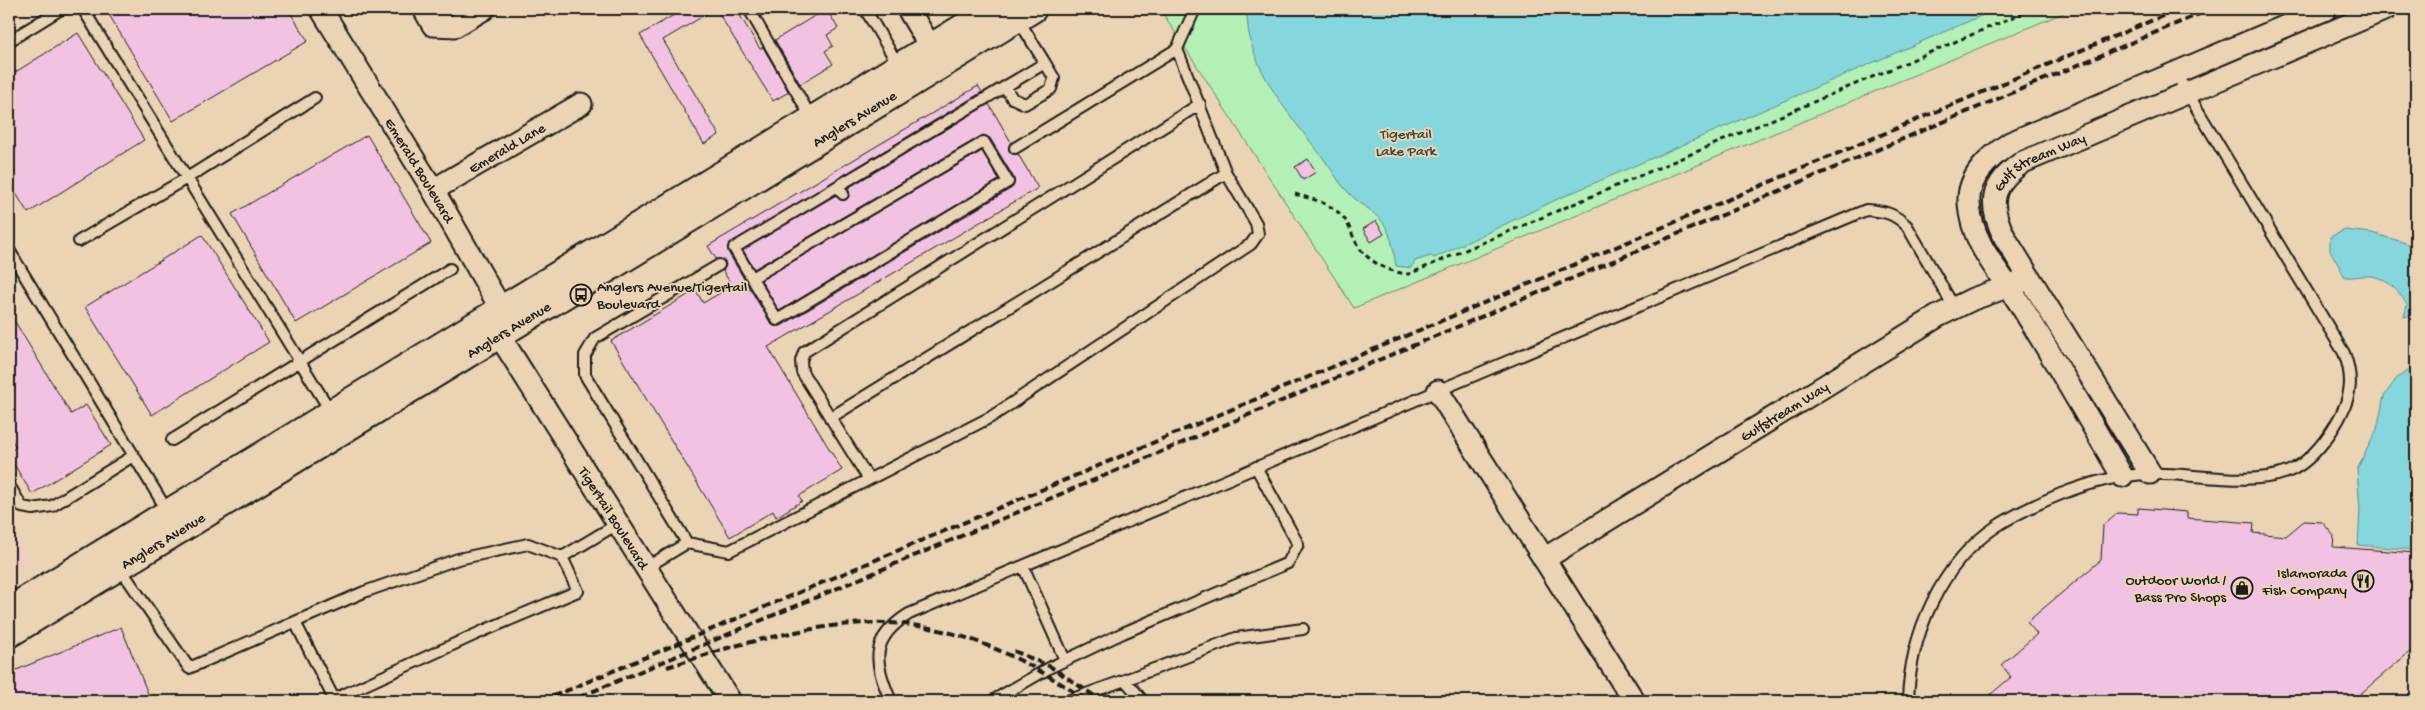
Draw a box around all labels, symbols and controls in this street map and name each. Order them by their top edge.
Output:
street label: Anglers Avenue [810,87,901,152]
street label: Emerald Boulevard [380,115,458,228]
street label: Emerald Lane [466,120,549,178]
park label: Tigertail Lake Park [1376,126,1438,161]
street label: Gulf Stream Way [1991,129,2089,195]
place label: Anglers Avenue/Tigertail Boulevard [596,279,747,314]
bus stop icon: Anglers Avenue/Tigertail Boulevard [569,283,593,307]
street label: Anglers Avenue [464,298,555,363]
street label: Gulfstream Way [1738,378,1833,447]
street label: Tigertail Boulevard [573,463,652,574]
street label: Anglers Avenue [118,509,209,574]
place label: Islamorada Fish Company [2261,565,2348,600]
restaurant icon: Islamorada Fish Company [2351,569,2375,593]
place label: Outdoor World / Bass Pro Shops [2125,572,2226,607]
shop icon: Outdoor World / Bass Pro Shops [2230,576,2254,600]

